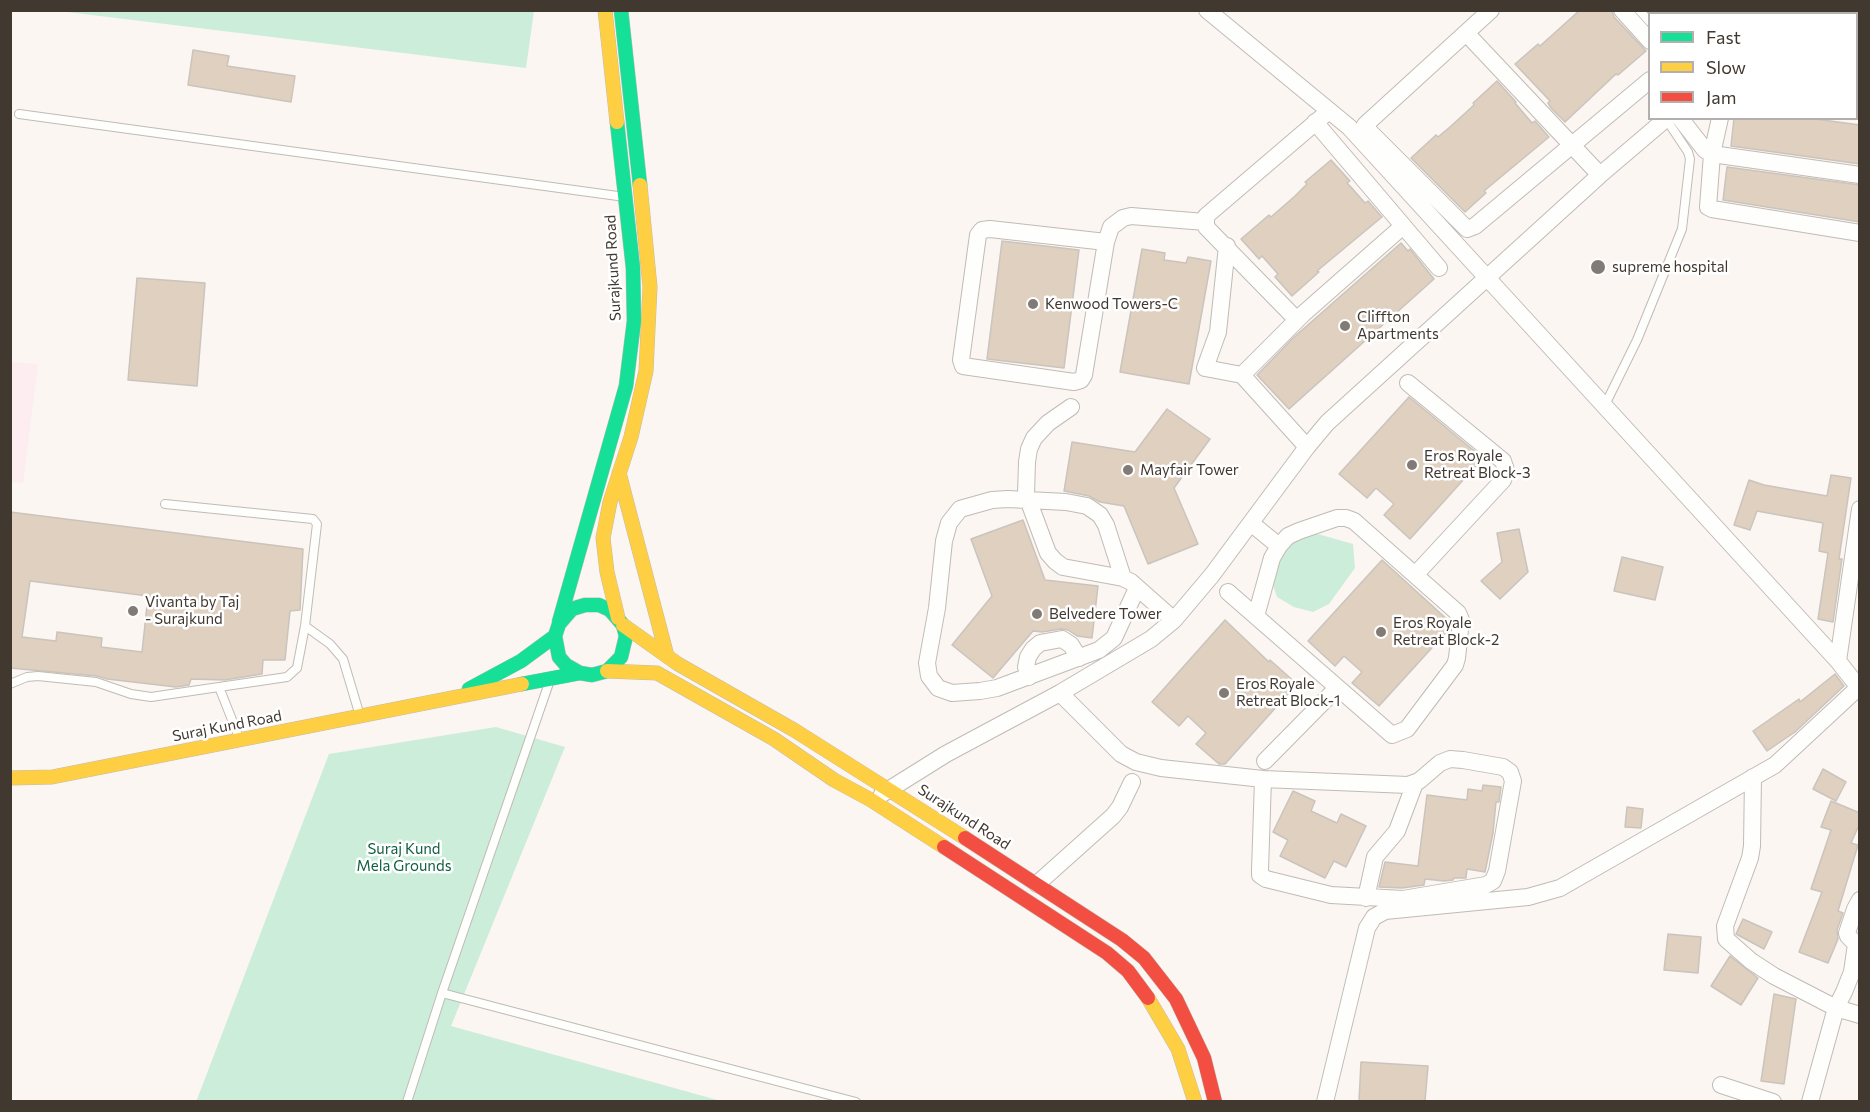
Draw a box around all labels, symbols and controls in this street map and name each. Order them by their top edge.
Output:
legend [1648,12,1858,120]
text: Fast [1706,26,1741,48]
text: Slow [1706,56,1746,78]
text: Jam [1706,86,1736,108]
street label: Surajkund Road [601,214,625,322]
marker: supreme hospital [1589,258,1607,276]
place label: supreme hospital [1612,258,1728,276]
place label: Kenwood Towers-C [1045,295,1178,313]
marker: Kenwood Towers-C [1026,297,1040,311]
place label: Cliffton Apartments [1357,308,1439,343]
marker: Cliffton Apartments [1338,319,1352,333]
place label: Eros Royale Retreat Block-3 [1424,447,1531,482]
marker: Eros Royale Retreat Block-3 [1405,458,1419,472]
place label: Mayfair Tower [1140,461,1239,479]
marker: Mayfair Tower [1121,463,1135,477]
place label: Vivanta by Taj - Surajkund [145,593,239,628]
marker: Vivanta by Taj - Surajkund [126,604,140,618]
place label: Belvedere Tower [1049,605,1162,623]
marker: Belvedere Tower [1030,607,1044,621]
place label: Eros Royale Retreat Block-2 [1393,614,1499,649]
marker: Eros Royale Retreat Block-2 [1374,625,1388,639]
place label: Eros Royale Retreat Block-1 [1236,675,1340,710]
marker: Eros Royale Retreat Block-1 [1217,686,1231,700]
street label: Suraj Kund Road [171,707,283,745]
street label: Surajkund Road [915,780,1013,854]
park label: Suraj Kund Mela Grounds [357,840,451,875]

